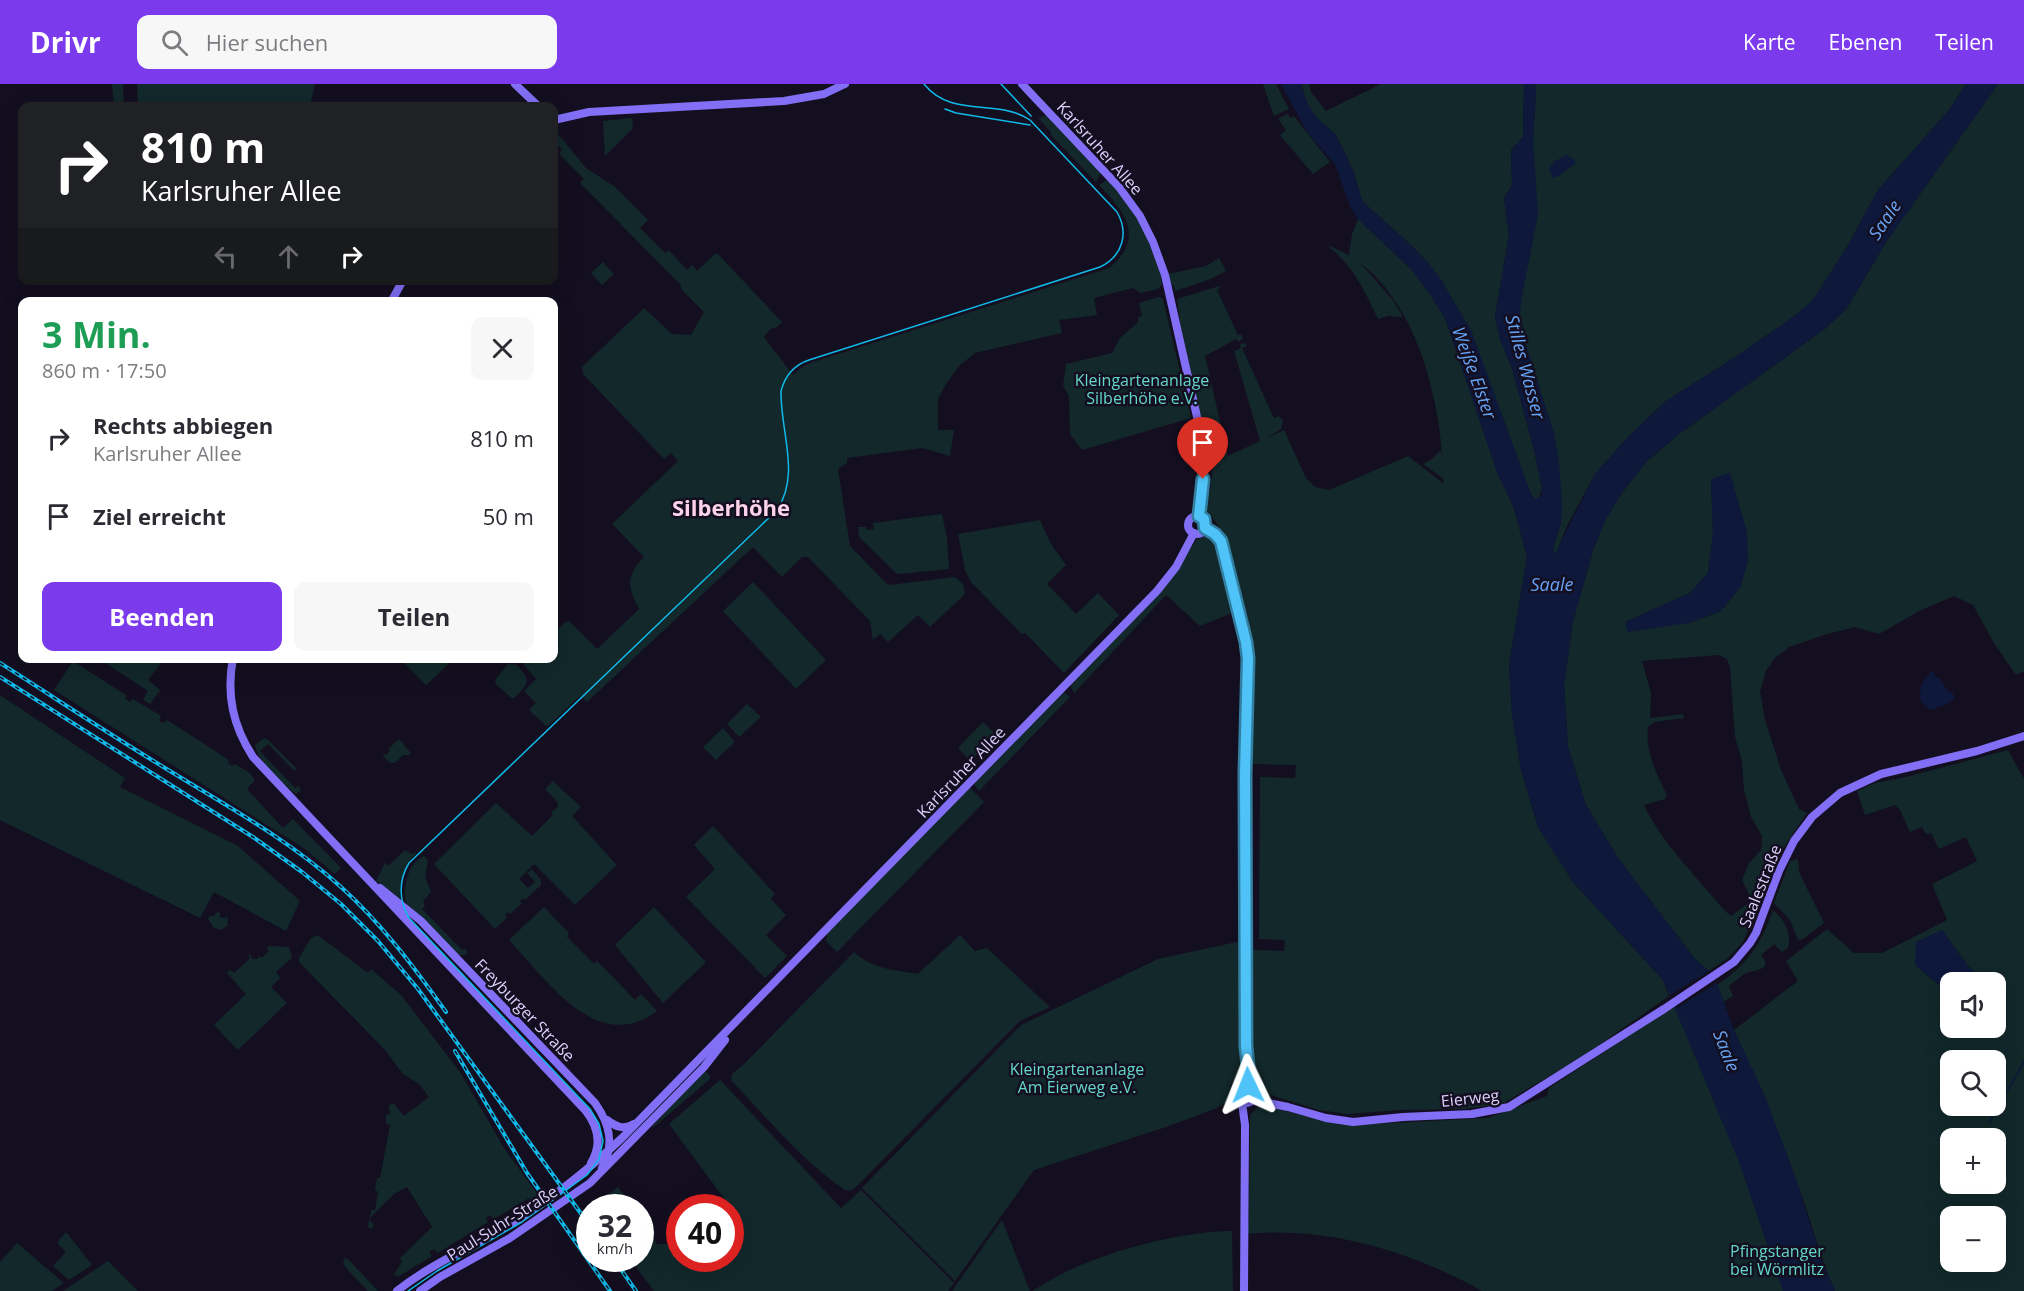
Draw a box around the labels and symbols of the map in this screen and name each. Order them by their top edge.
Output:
street label: Karlsruher Allee [1052,96,1148,200]
water label: Saale [1862,195,1906,244]
water label: Stilles Wasser [1501,312,1552,422]
water label: Weiße Elster [1447,323,1503,423]
park label: Kleingartenanlage Silberhöhe e.V. [1075,369,1209,409]
pin [1177,417,1228,479]
district label: Silberhöhe [672,492,790,522]
water label: Saale [1531,572,1574,596]
street label: Karlsruher Allee [912,722,1010,822]
street label: Saalestraße [1733,841,1787,931]
street label: Freyburger Straße [470,954,580,1066]
water label: Saale [1708,1026,1746,1075]
position arrow [1216,1053,1280,1117]
park label: Kleingartenanlage Am Eierweg e.V. [1010,1058,1144,1098]
street label: Eierweg [1440,1084,1501,1112]
street label: Paul-Suhr-Straße [443,1180,561,1266]
speed limit sign: 40 [666,1194,744,1272]
park label: Pfingstanger bei Wörmlitz [1730,1240,1824,1280]

